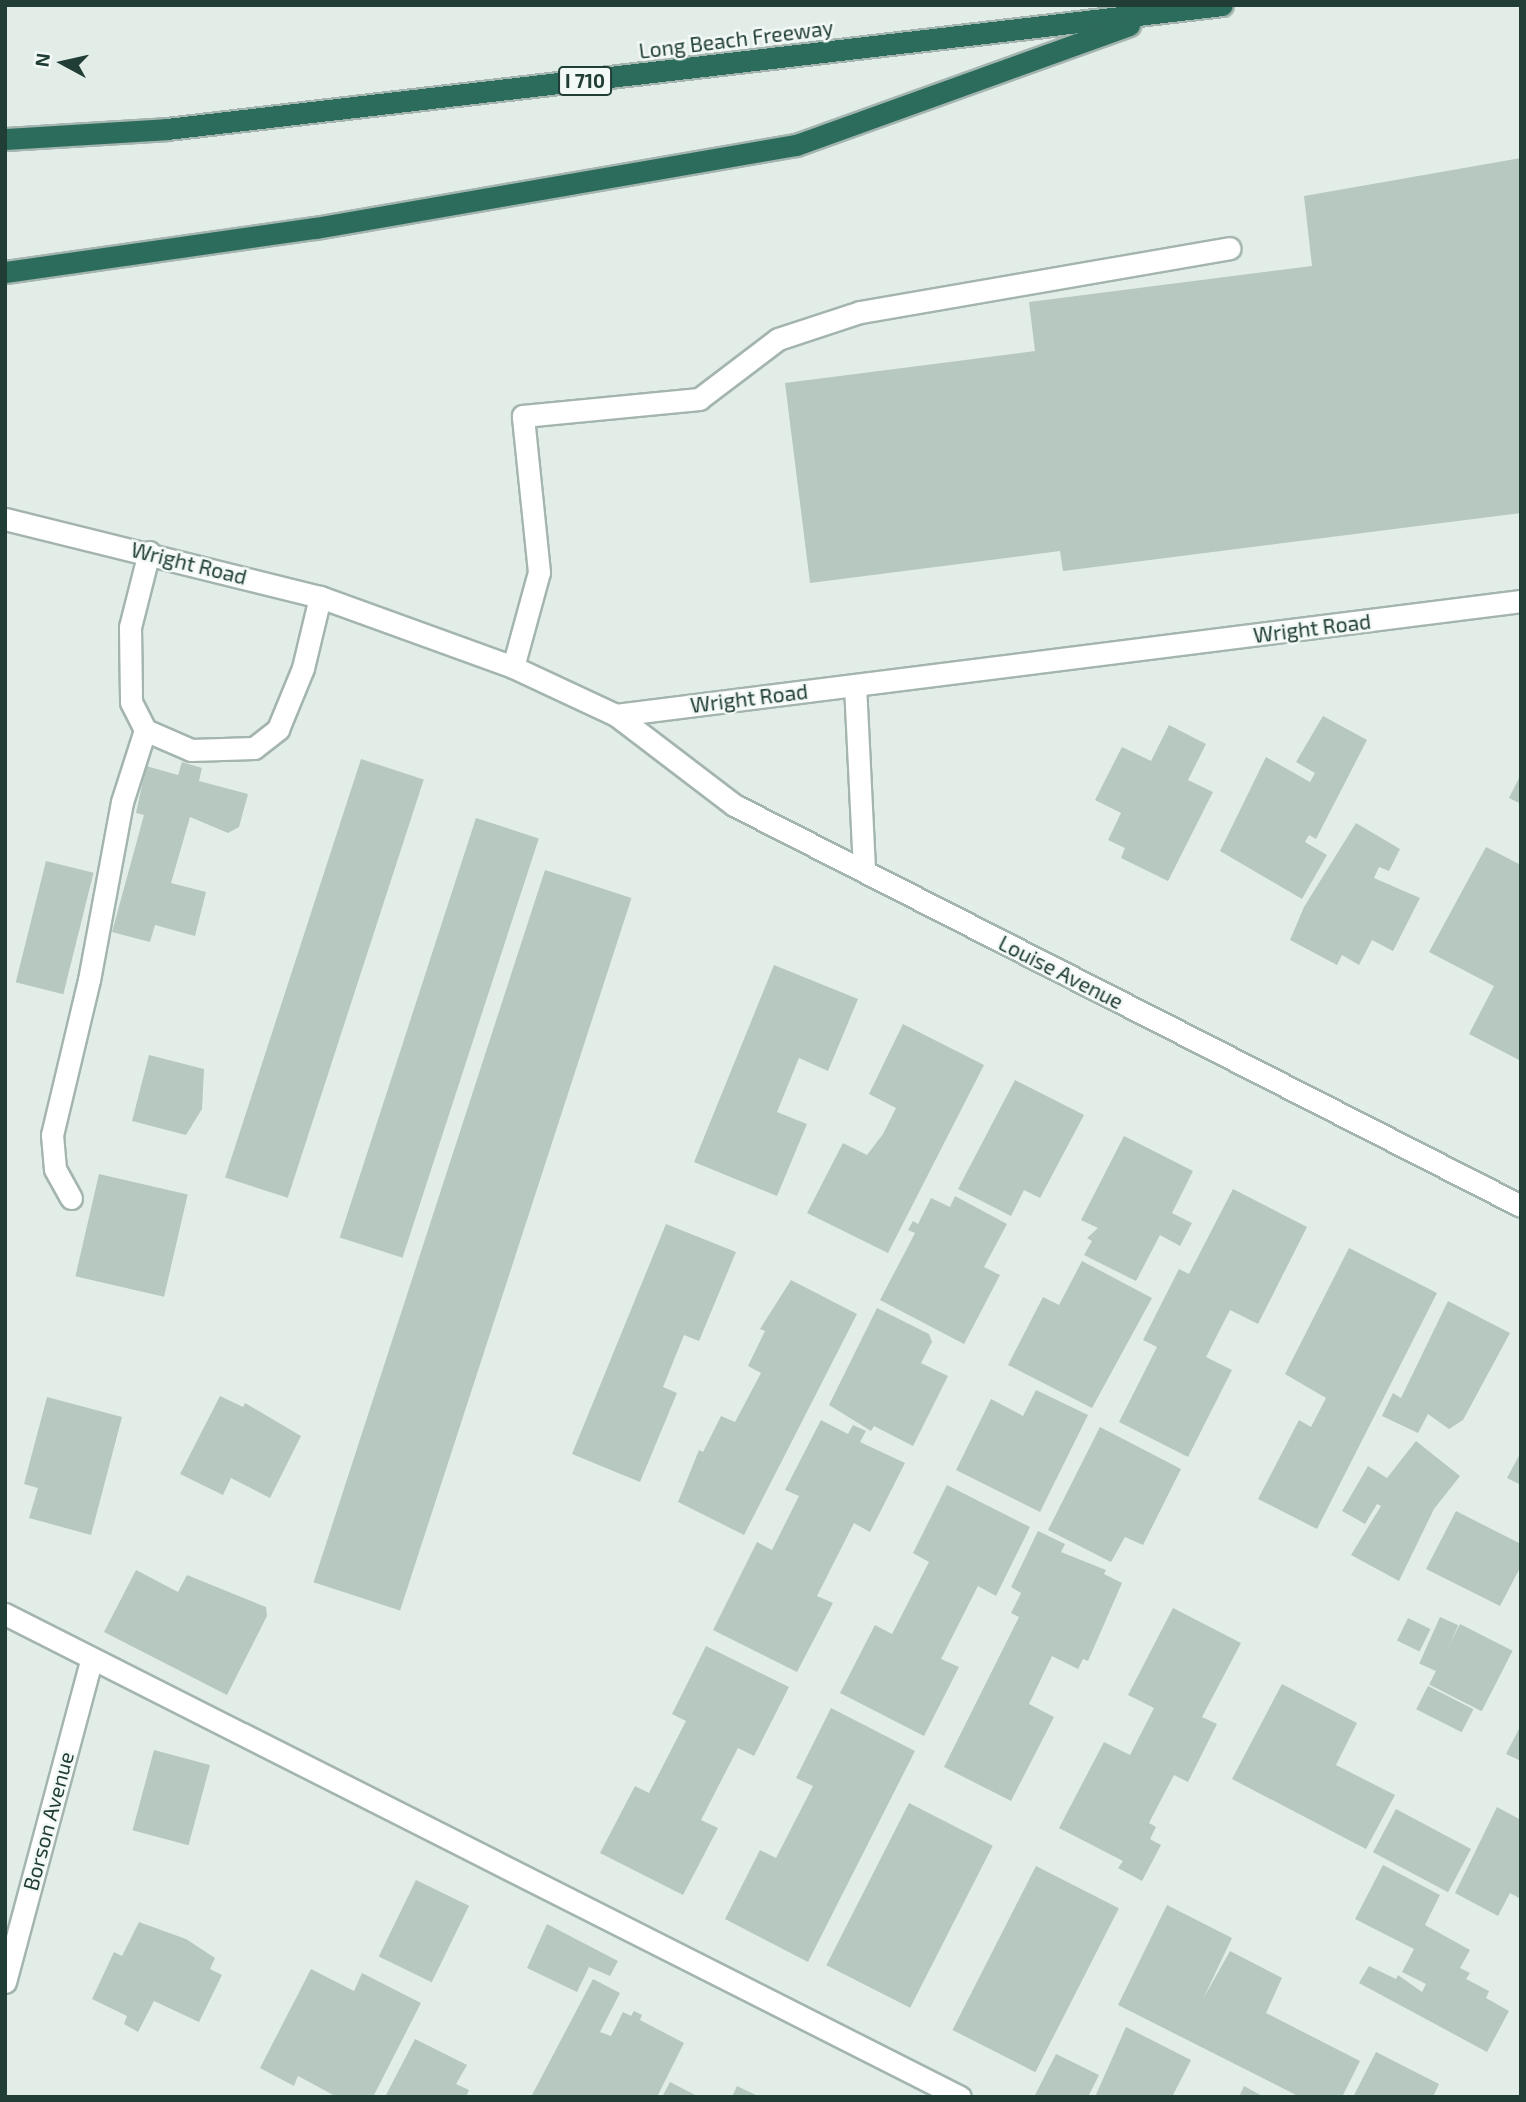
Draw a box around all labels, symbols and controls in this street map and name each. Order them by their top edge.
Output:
street label: Long Beach Freeway [637,15,835,63]
north arrow [28,28,98,98]
text: N [29,52,54,68]
road number: I 710 [557,66,613,96]
street label: Wright Road [129,536,249,590]
street label: Wright Road [1252,608,1372,648]
street label: Wright Road [689,678,809,718]
street label: Louise Avenue [994,930,1128,1014]
street label: Borson Avenue [17,1749,79,1893]

